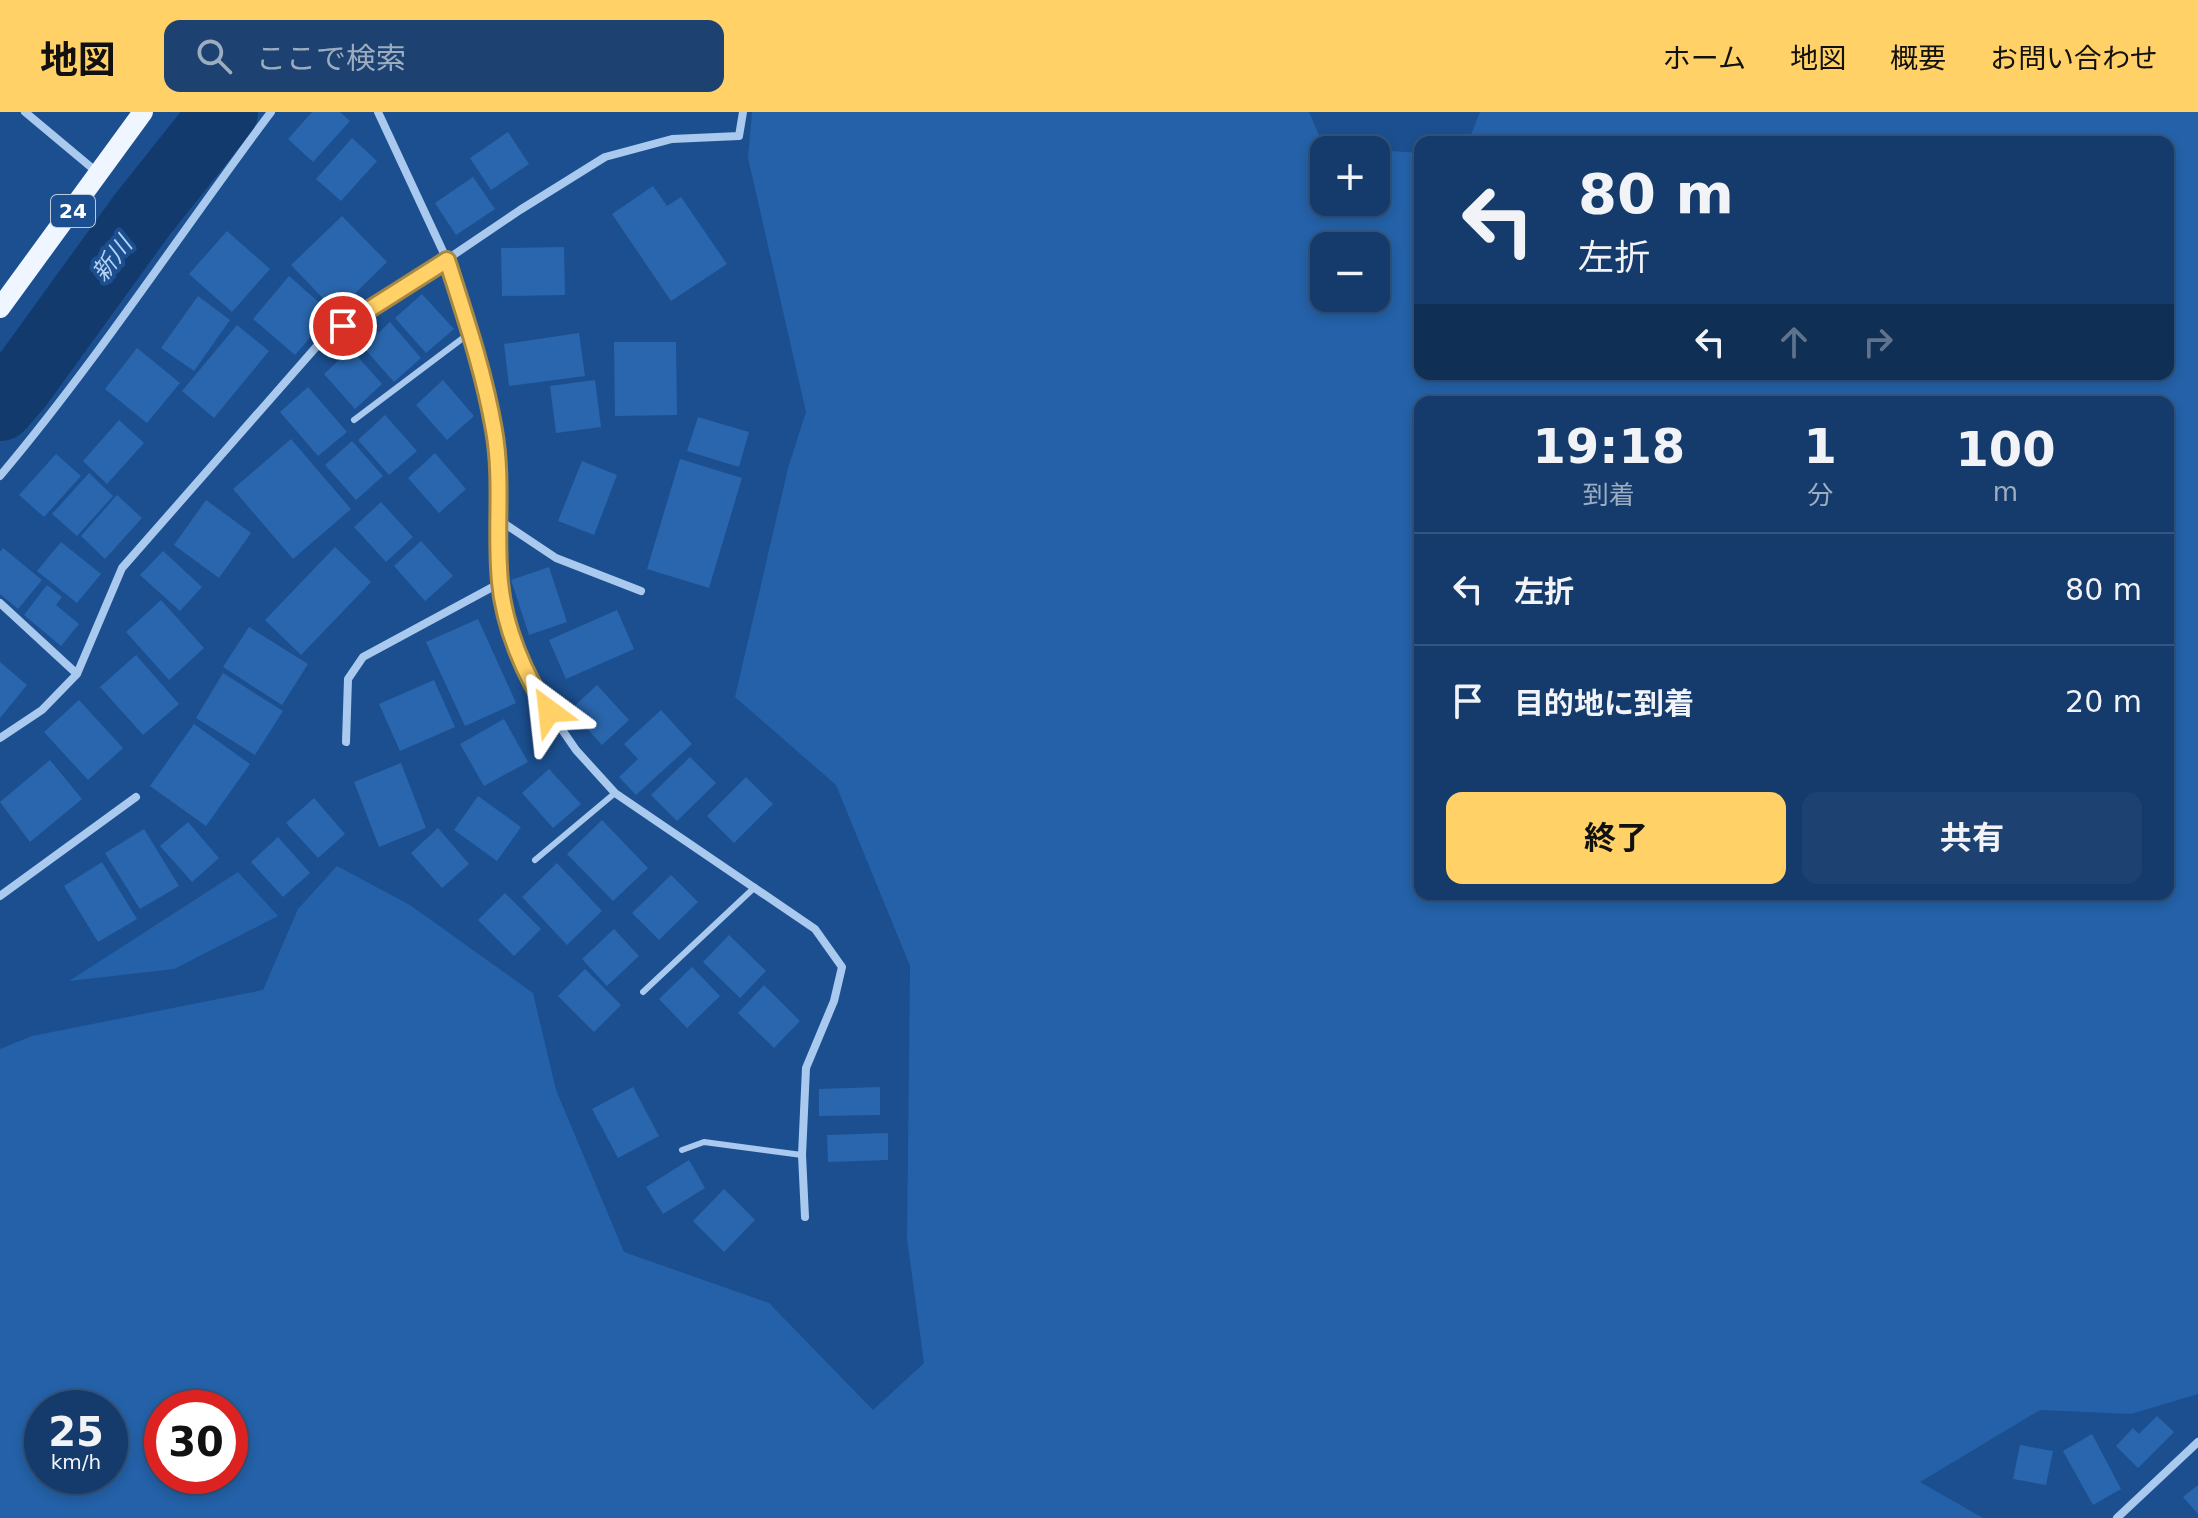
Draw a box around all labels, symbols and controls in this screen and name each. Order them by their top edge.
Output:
search box [164,20,724,92]
icon: search [192,34,236,78]
text: 地図 [40,38,116,82]
text: ここで検索 [256,41,406,76]
text: ホーム [1663,42,1746,75]
text: 地図 [1790,42,1846,75]
text: 概要 [1890,42,1946,75]
text: お問い合わせ [1990,42,2158,75]
map controls [1310,136,1390,312]
button: + [1310,136,1390,216]
text: 80 m [1578,161,1734,226]
icon: left [1446,168,1550,272]
road number: 24 [51,195,95,227]
water label: 新川 [86,229,139,287]
button: − [1310,232,1390,312]
text: 左折 [1578,237,1650,278]
pin [309,292,377,360]
icon: arrive [321,304,365,348]
icon: left [1688,320,1732,364]
icon: ahead [1772,320,1816,364]
icon: right [1856,320,1900,364]
text: 19:18 [1532,418,1685,474]
text: 1 [1804,418,1837,474]
text: 100 [1955,421,2056,477]
text: m [1993,477,2018,507]
text: 到着 [1583,480,1635,510]
text: 分 [1807,480,1833,510]
icon: left [1446,567,1490,611]
text: 80 m [2065,572,2142,607]
text: 左折 [1514,574,1574,609]
position arrow [507,669,591,753]
icon: arrive [1446,679,1490,723]
text: 20 m [2065,684,2142,719]
text: 目的地に到着 [1514,686,1694,721]
button: 終了 [1446,792,1786,884]
button: 共有 [1802,792,2142,884]
speed limit sign: 30 [144,1390,248,1494]
text: 25 [48,1409,104,1455]
text: km/h [51,1450,101,1474]

